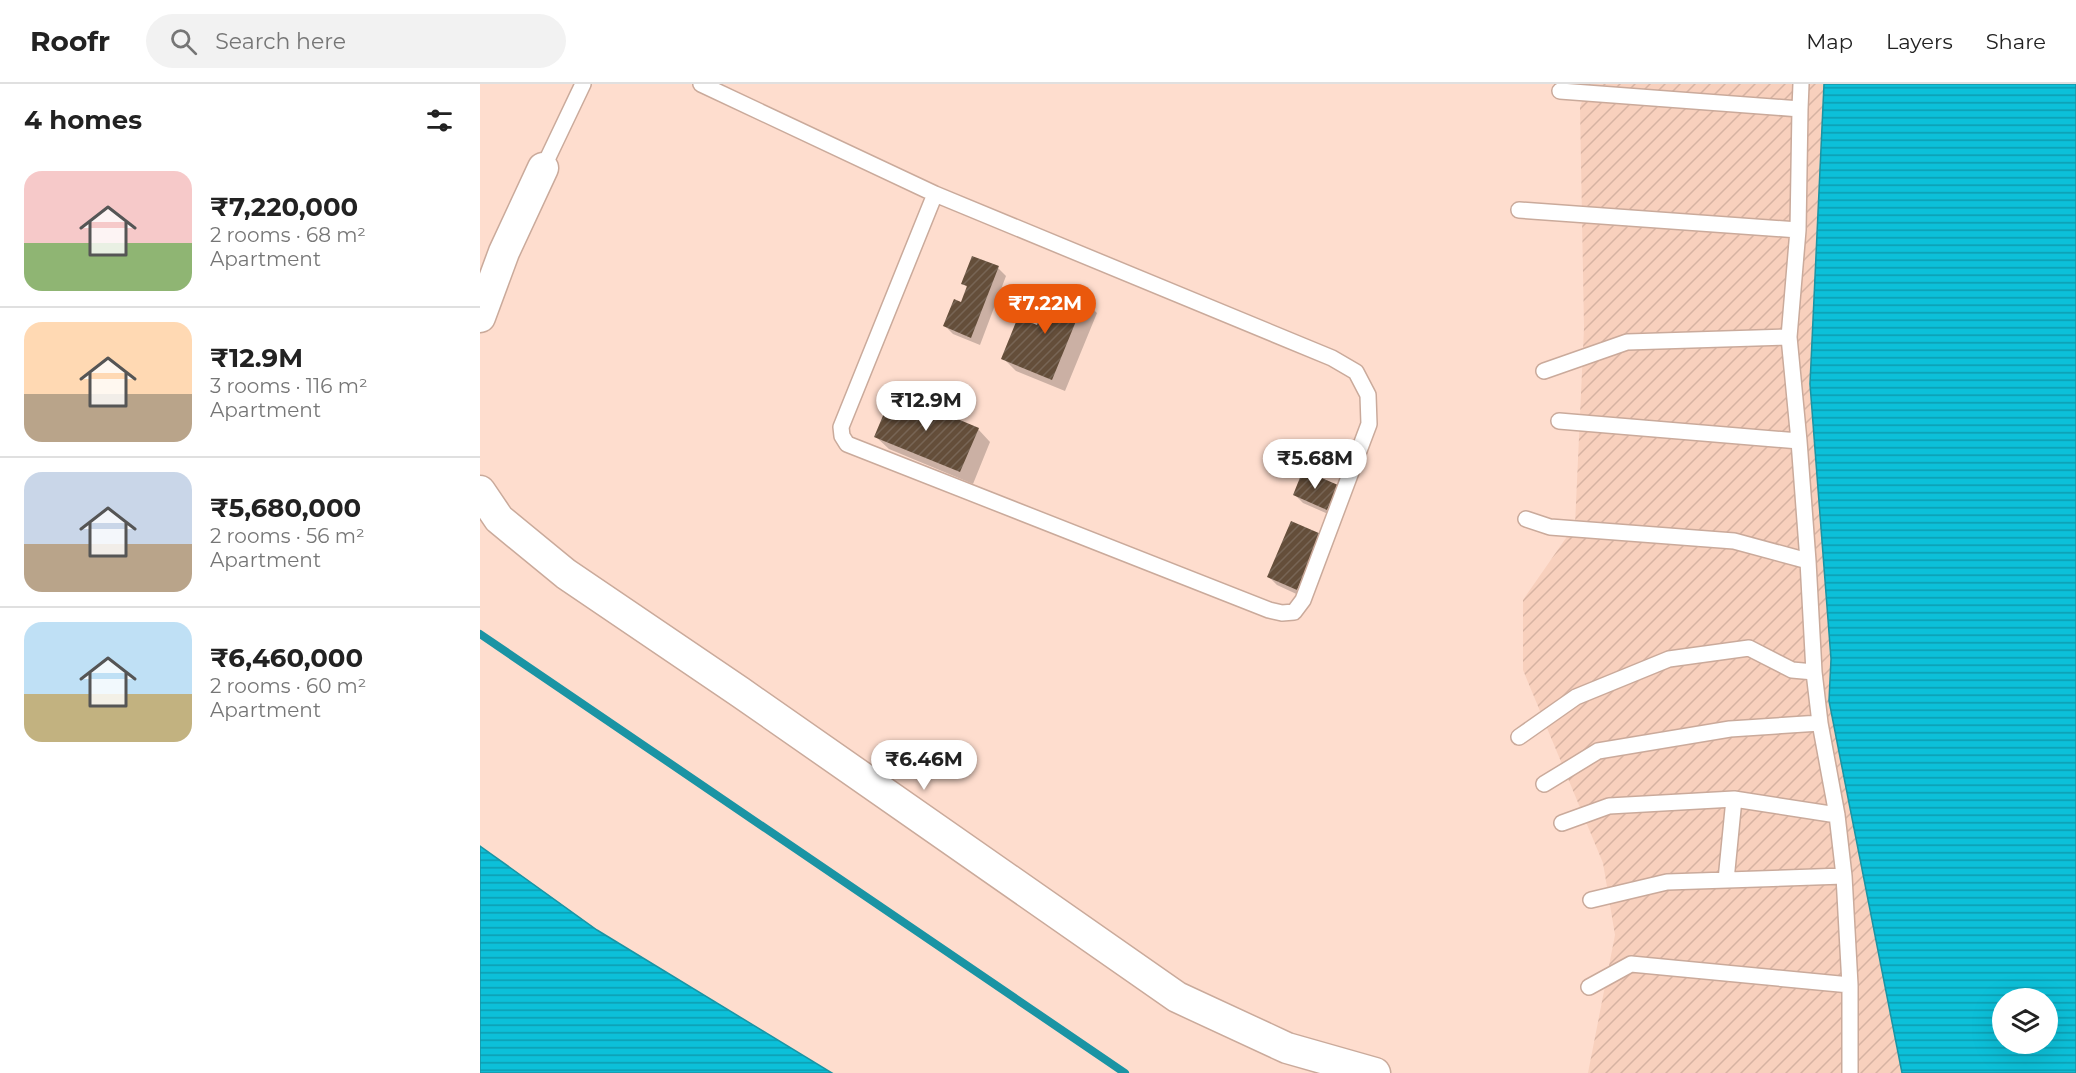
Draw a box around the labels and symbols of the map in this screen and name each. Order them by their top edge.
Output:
pin: ₹7.22M [996,284,1094,335]
pin: ₹12.9M [877,381,975,432]
pin: ₹5.68M [1266,439,1364,490]
pin: ₹6.46M [875,740,973,791]

